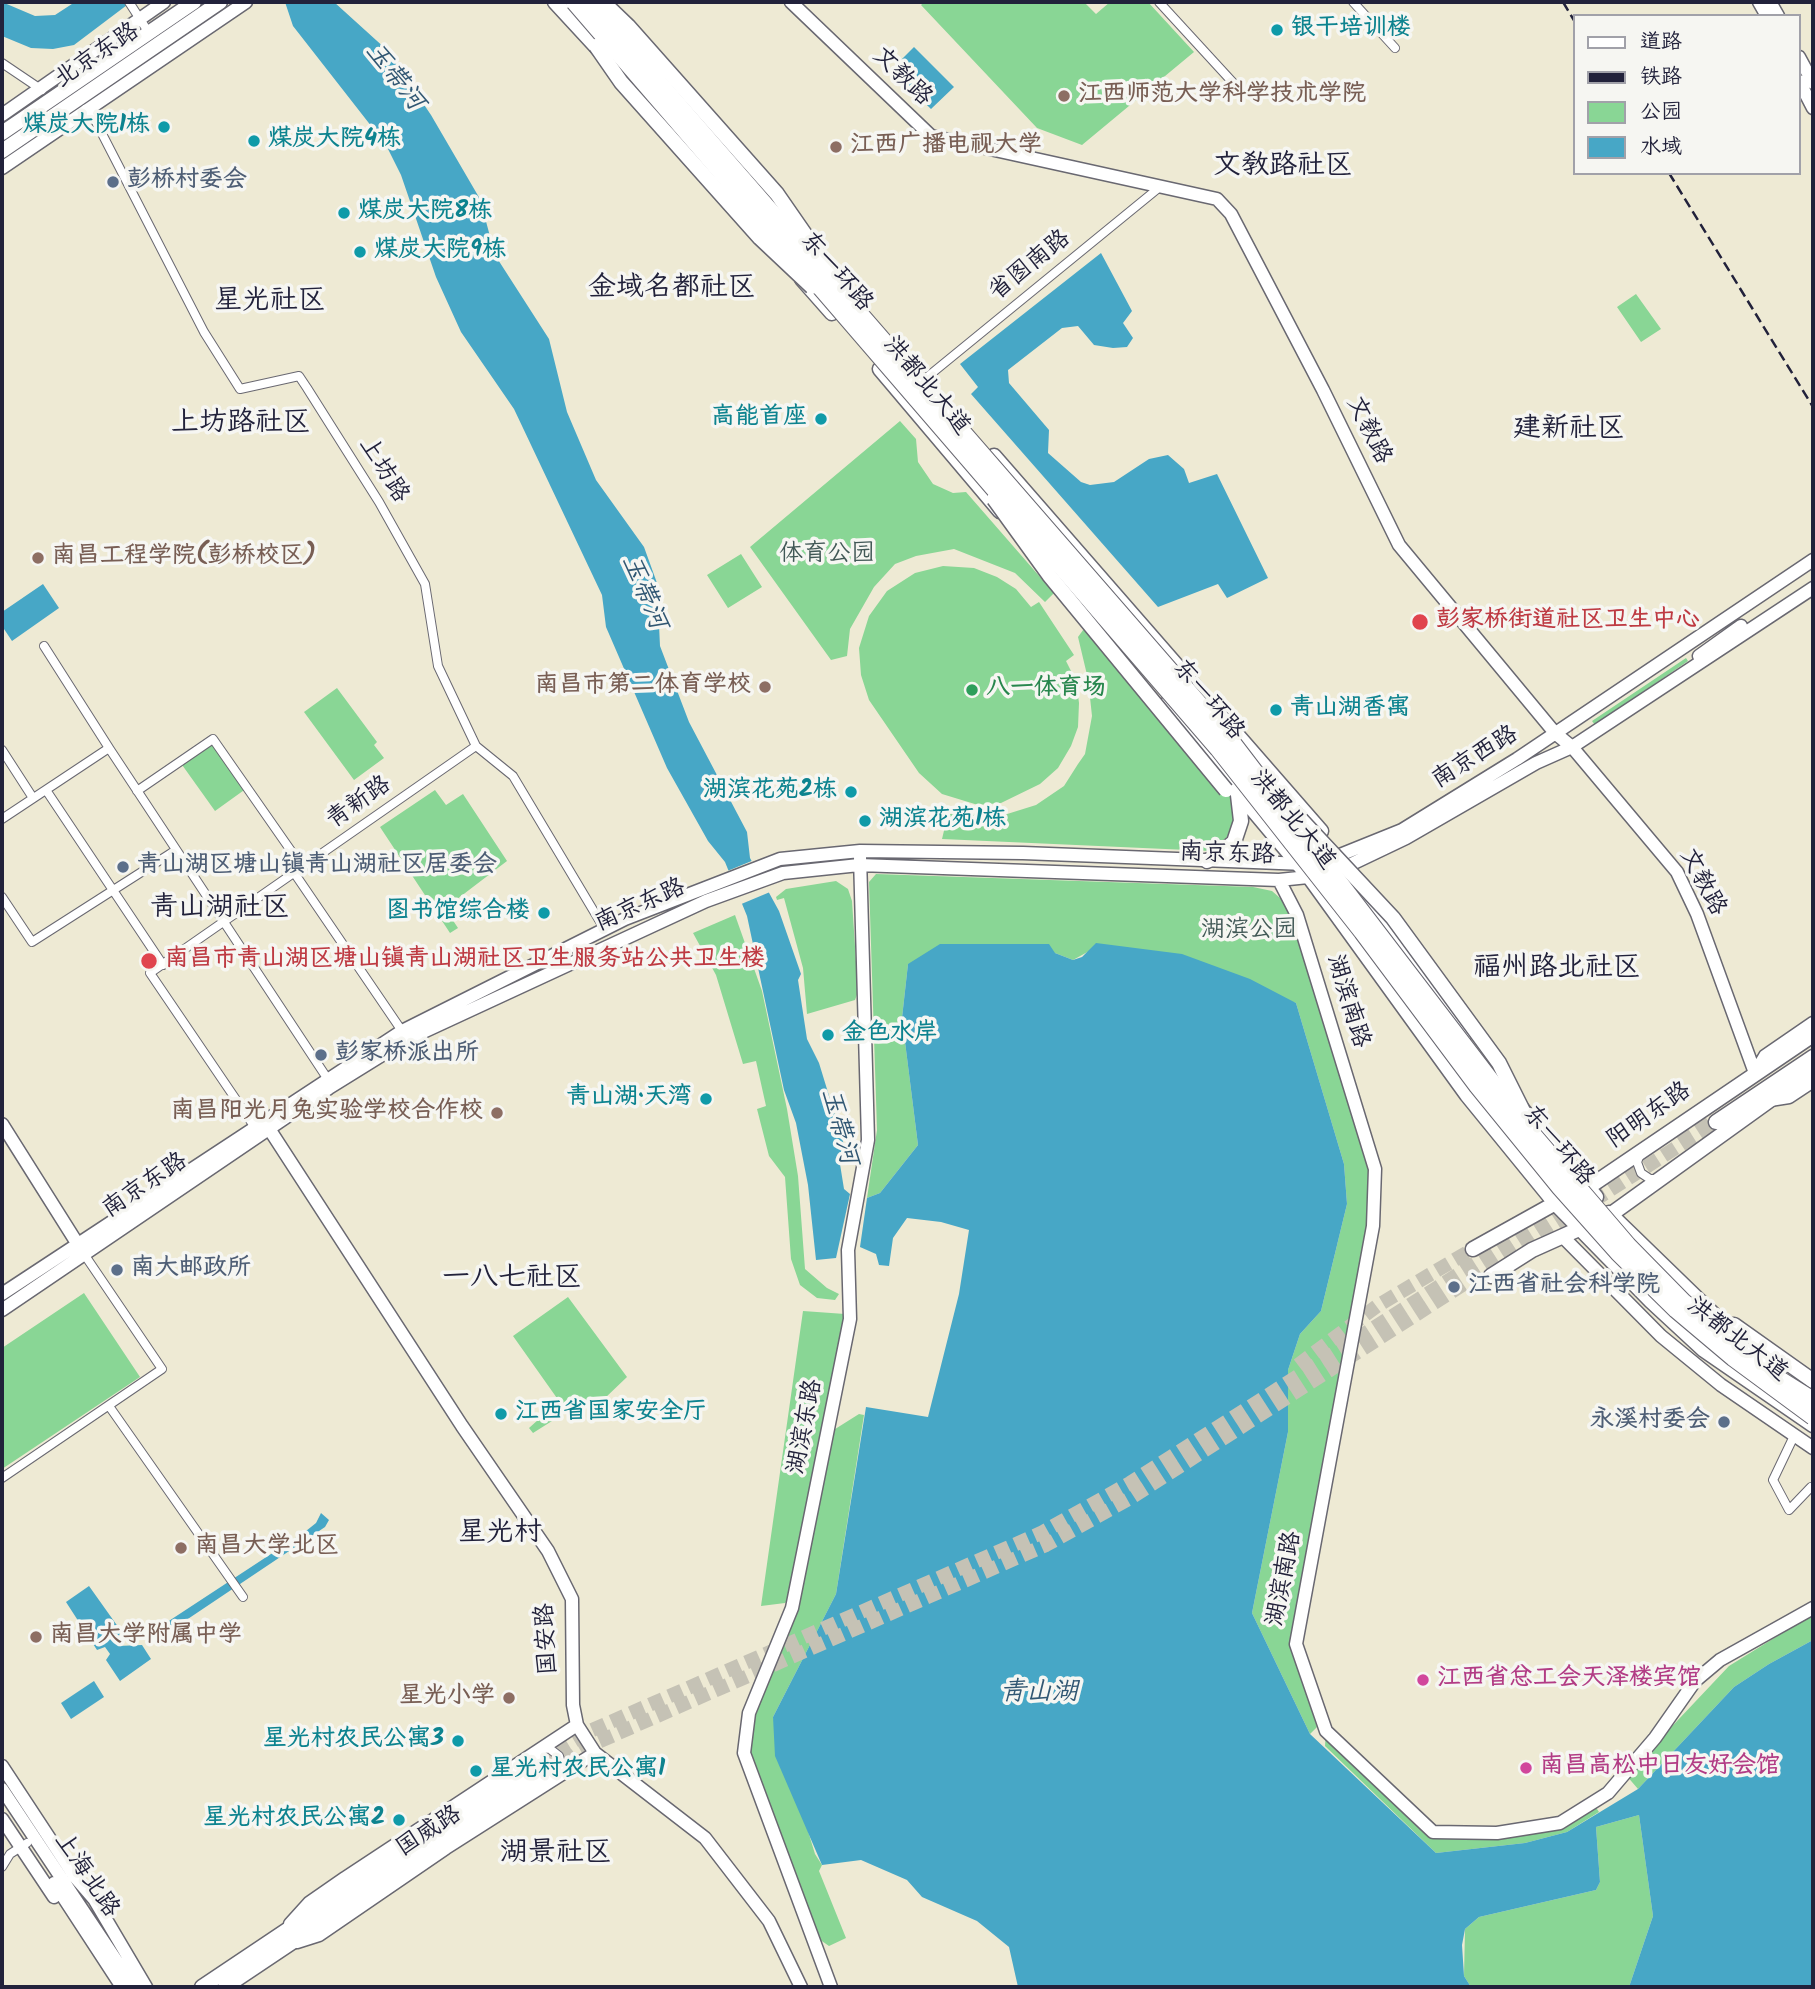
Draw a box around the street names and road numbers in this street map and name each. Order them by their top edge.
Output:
street label: 北京东路 [50,18,146,96]
street label: 文教路 [865,43,937,113]
street label: 省图南路 [985,226,1077,308]
street label: 东一环路 [793,227,877,319]
street label: 洪都北大道 [875,332,975,442]
street label: 文教路 [1338,392,1396,470]
street label: 上坊路 [351,433,413,509]
street label: 东一环路 [1165,655,1249,747]
street label: 南京西路 [1428,721,1524,797]
street label: 洪都北大道 [1242,765,1340,877]
street label: 青新路 [322,772,398,836]
street label: 南京东路 [1179,840,1275,872]
street label: 文教路 [1671,844,1731,922]
street label: 南京东路 [591,874,691,940]
street label: 湖滨南路 [1318,952,1374,1052]
street label: 阳明东路 [1602,1078,1698,1156]
street label: 东一环路 [1515,1101,1599,1193]
street label: 南京东路 [98,1148,194,1226]
street label: 洪都北大道 [1680,1293,1792,1389]
street label: 湖滨东路 [784,1377,830,1477]
street label: 湖滨南路 [1263,1529,1309,1629]
street label: 国安路 [533,1602,565,1676]
street label: 国威路 [392,1801,468,1865]
street label: 上海北路 [46,1828,124,1924]

